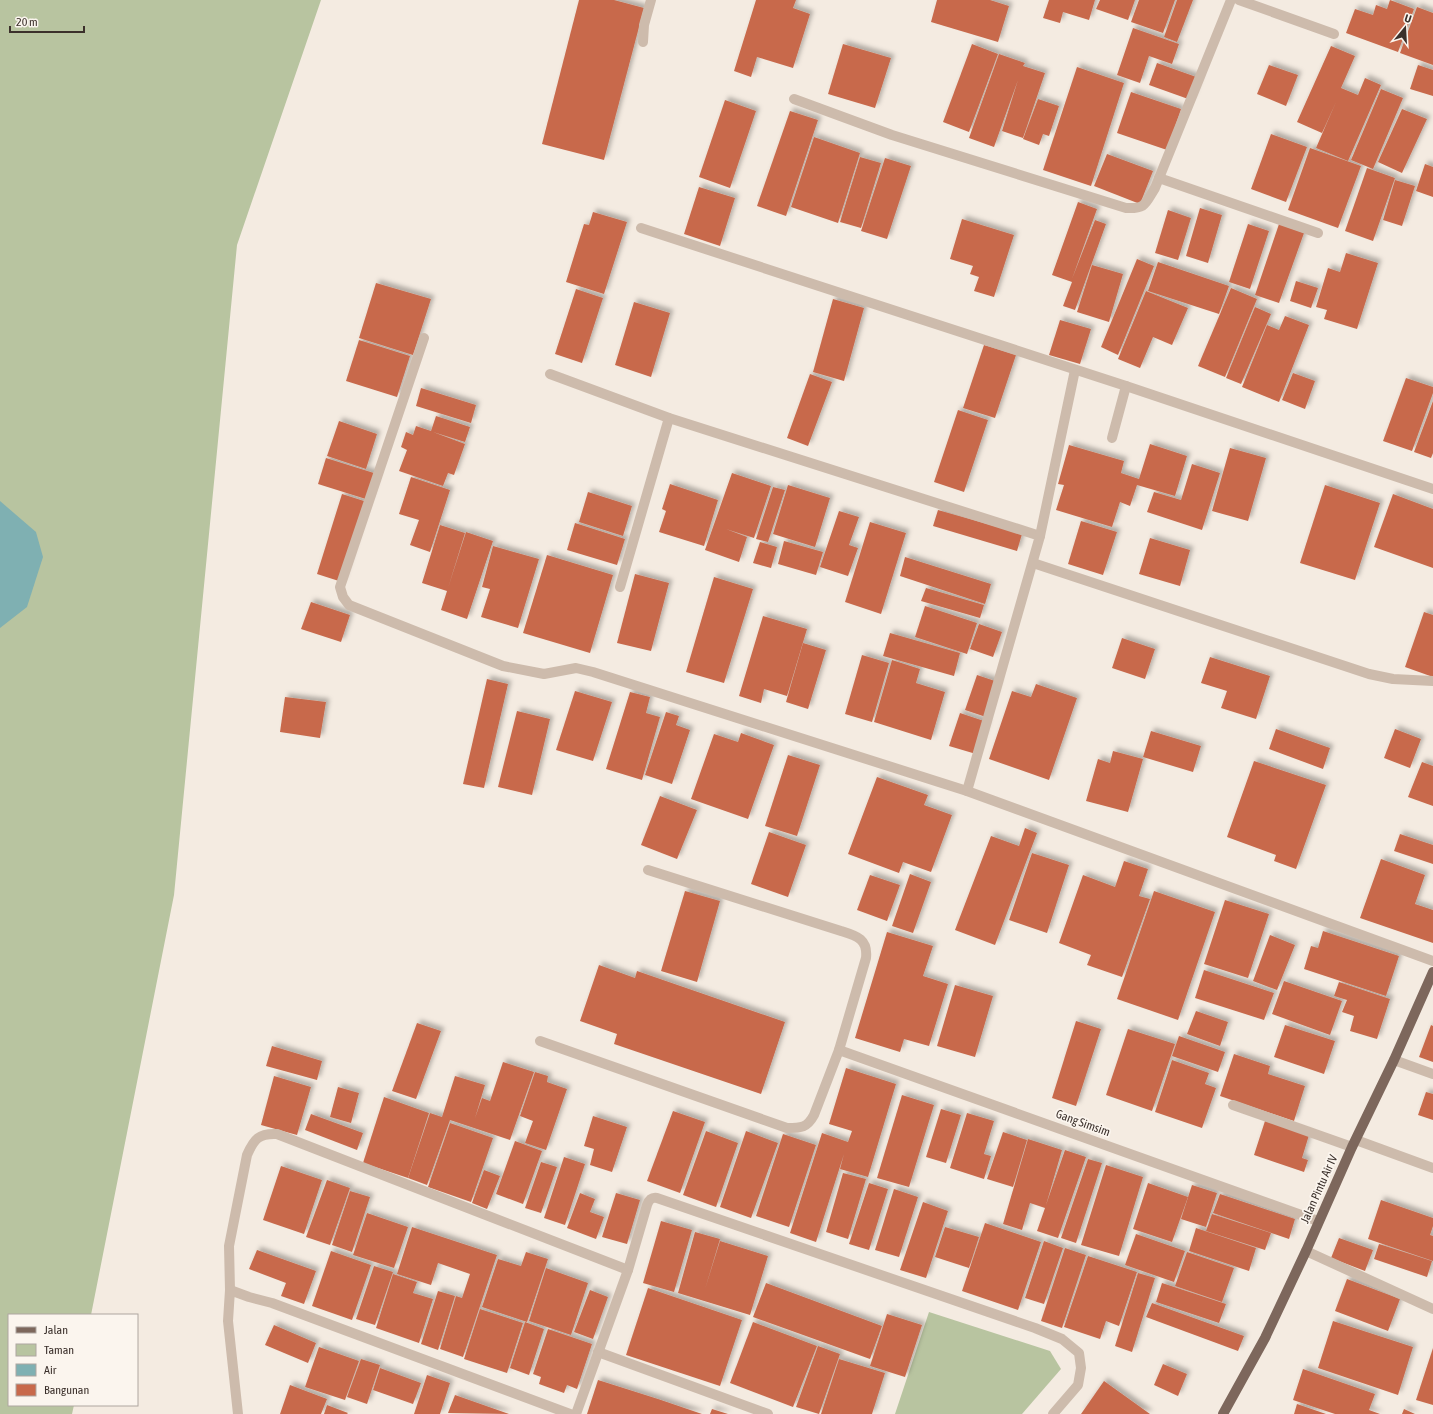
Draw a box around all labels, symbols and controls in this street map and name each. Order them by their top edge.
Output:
scale bar [10,8,84,34]
north arrow [1385,8,1425,48]
text: U [1403,12,1413,25]
text: 20 m [16,15,38,29]
street label: Gang Simsim [1054,1107,1112,1139]
street label: Jalan Pintu Air IV [1298,1152,1340,1225]
legend [8,1314,138,1406]
text: Jalan [44,1323,68,1337]
text: Taman [44,1343,74,1357]
text: Air [44,1363,57,1377]
text: Bangunan [44,1383,89,1397]

